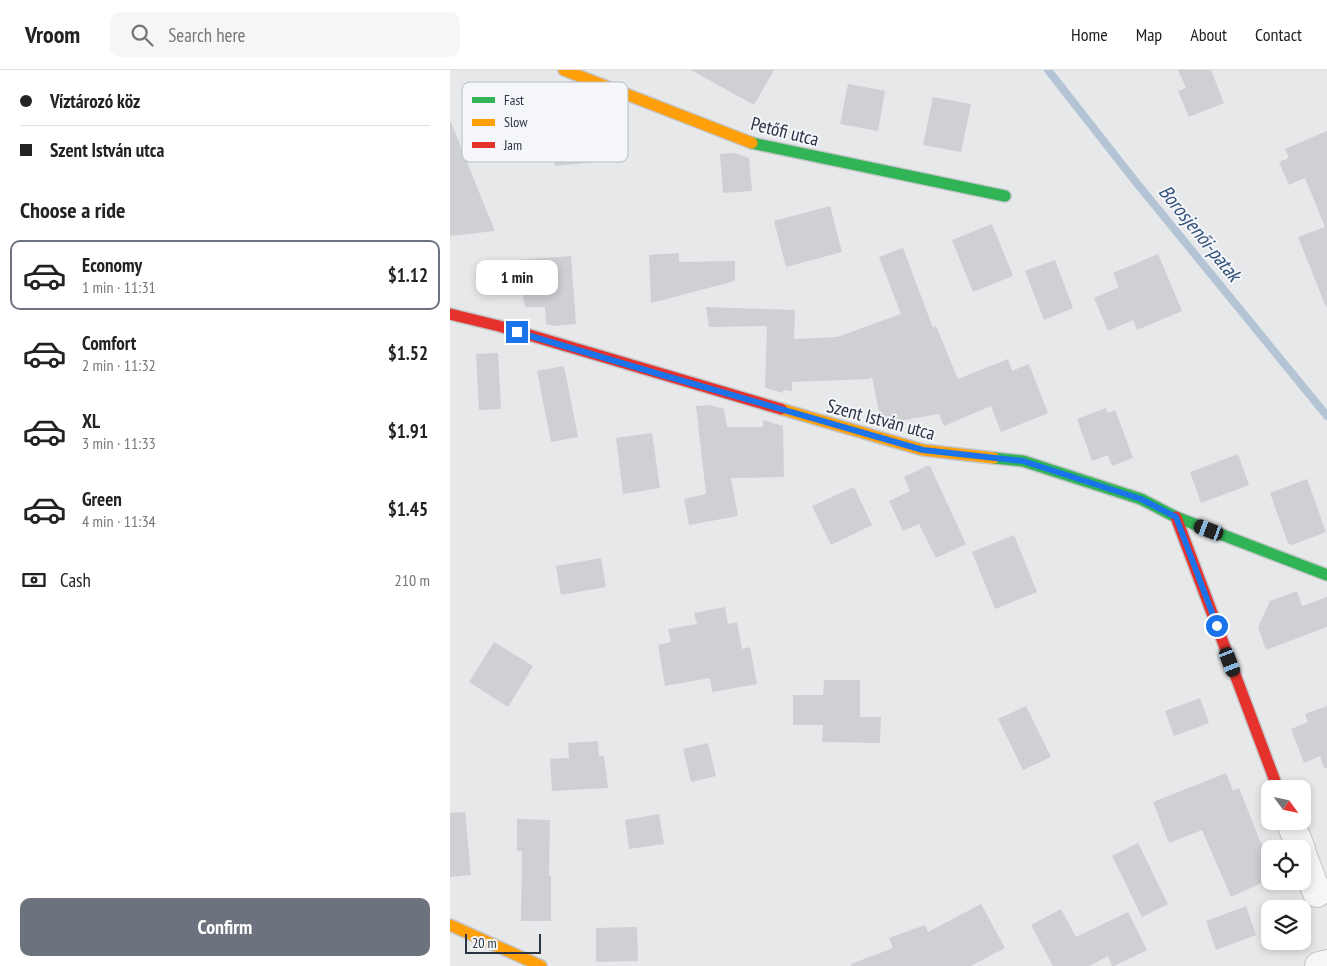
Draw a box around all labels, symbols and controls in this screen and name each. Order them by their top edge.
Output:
search box [110,12,460,57]
text: Vroom [25,19,80,50]
icon: search [128,21,156,49]
text: Search here [168,23,245,47]
text: Home [1071,23,1108,46]
text: Map [1136,23,1162,46]
text: About [1190,23,1227,46]
text: Contact [1255,23,1302,46]
legend [462,82,628,162]
text: Víztározó köz [50,89,140,113]
text: Fast [504,91,524,109]
street label: Petőfi utca [749,111,821,151]
text: Slow [504,113,528,131]
text: Jam [503,136,522,154]
text: Szent István utca [50,138,164,162]
water label: Borosjenői-patak [1153,179,1248,288]
text: Choose a ride [20,196,125,224]
icon: car [22,253,67,298]
text: Economy [82,253,142,277]
callout: 1 min [476,260,558,294]
text: $1.12 [388,263,428,287]
text: 1 min [501,267,533,287]
text: 1 min · 11:31 [82,277,156,297]
route end [506,321,528,343]
icon: car [22,331,67,376]
text: Comfort [82,331,136,355]
text: $1.52 [388,341,428,365]
text: 2 min · 11:32 [82,355,156,375]
street label: Szent István utca [824,393,938,445]
icon: car [22,409,67,454]
text: XL [82,409,100,433]
text: $1.91 [388,419,428,443]
text: 3 min · 11:33 [82,433,156,453]
icon: car [22,487,67,532]
text: Green [82,487,122,511]
text: $1.45 [388,497,428,521]
text: 4 min · 11:34 [82,511,156,531]
car [1192,518,1225,542]
icon: cash [20,566,48,594]
text: Cash [60,568,91,592]
text: 210 m [395,570,430,590]
route start [1206,615,1228,637]
car [1217,645,1242,679]
north arrow [1261,780,1311,830]
map controls [1261,780,1311,950]
button: locate [1261,840,1311,890]
button: Confirm [20,898,430,956]
button: layers [1261,900,1311,950]
scale bar [465,931,541,954]
text: 20 m [472,934,497,952]

